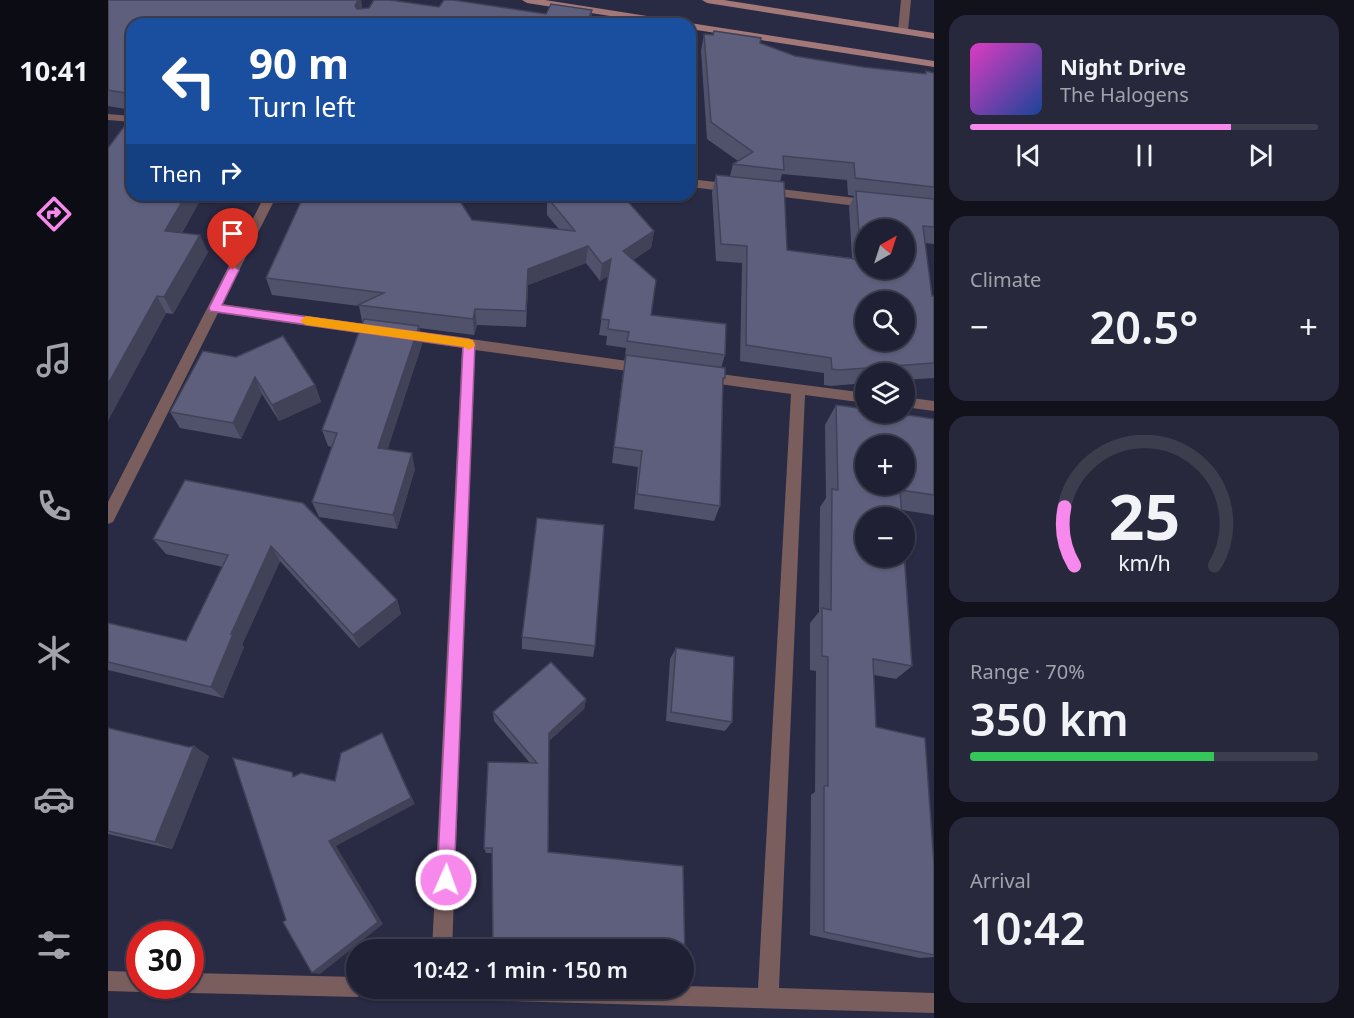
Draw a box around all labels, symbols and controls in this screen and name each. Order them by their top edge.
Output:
text: 90 m [249,34,349,91]
icon: left [150,42,228,120]
text: Night Drive [1060,51,1186,81]
text: 10:41 [19,52,89,89]
text: The Halogens [1060,81,1189,108]
text: Turn left [249,88,355,125]
icon: previous [1012,139,1045,172]
icon: pause [1128,139,1161,172]
icon: next [1244,139,1277,172]
icon: right [214,156,247,189]
text: Then [150,158,202,188]
icon: directions [33,193,75,235]
pin [207,208,258,270]
icon: arrive [216,217,249,250]
north arrow [855,219,915,279]
map controls [855,219,915,567]
text: Climate [970,266,1041,293]
button: search [855,291,915,351]
text: 20.5° [1090,296,1198,357]
text: − [970,304,989,349]
text: + [1299,304,1318,349]
icon: music [33,339,75,381]
button: layers [855,363,915,423]
button: + [855,435,915,495]
text: 25 [1108,473,1180,558]
icon: phone [33,485,75,527]
button: − [855,507,915,567]
text: km/h [1118,548,1170,577]
icon: climate [33,632,75,674]
text: Range · 70% [970,658,1085,685]
text: 350 km [970,688,1129,749]
icon: car [33,778,75,820]
position arrow [414,848,478,912]
text: Arrival [970,867,1031,894]
text: 10:42 [970,897,1085,958]
speed limit sign: 30 [126,921,204,999]
icon: filters [33,924,75,966]
text: 10:42 · 1 min · 150 m [412,954,628,984]

